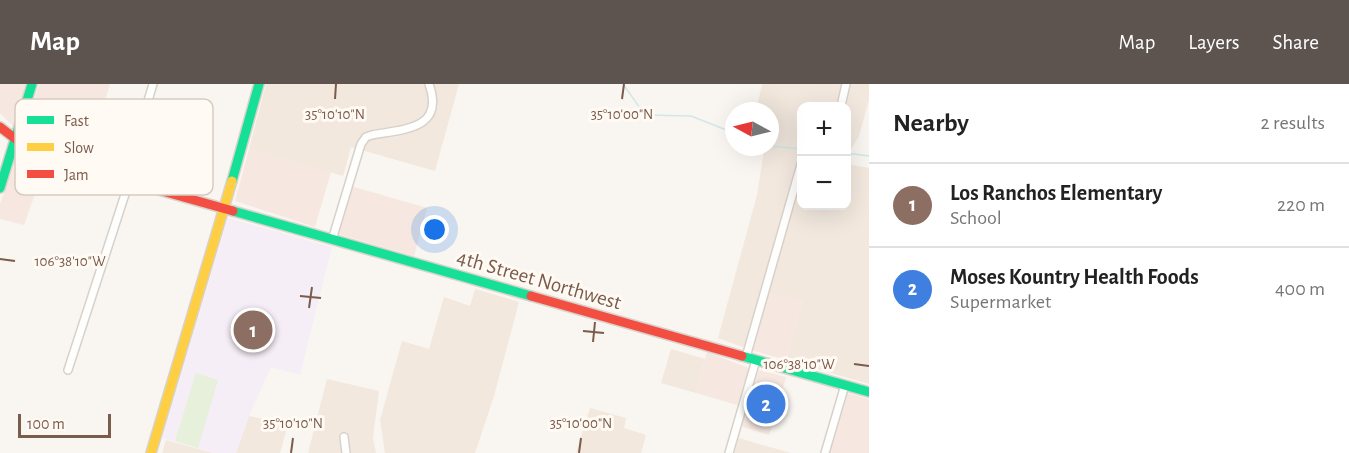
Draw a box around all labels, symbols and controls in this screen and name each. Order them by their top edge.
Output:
text: Map [30,28,80,56]
text: Map [1119,32,1155,53]
text: Layers [1188,32,1239,53]
text: Share [1272,32,1319,53]
legend [15,99,213,195]
north arrow [725,102,779,156]
map controls [797,102,851,210]
button: + [797,102,851,156]
text: 35°10'10"N [305,107,365,122]
text: 35°10'00"N [591,107,653,122]
text: Nearby [893,110,969,136]
text: Fast [64,113,89,129]
text: 2 results [1261,113,1325,133]
text: Slow [64,140,94,156]
button: − [797,156,851,210]
text: Jam [64,167,89,183]
text: Los Ranchos Elementary [950,182,1162,204]
text: 1 [909,195,916,215]
text: 220 m [1277,195,1325,215]
text: School [950,208,1002,228]
your location [420,215,449,244]
street label: 4th Street Northwest [454,246,624,314]
text: 106°38'10"W [34,254,106,269]
text: Moses Kountry Health Foods [950,266,1199,288]
text: 2 [908,279,917,299]
text: 400 m [1275,279,1325,299]
text: Supermarket [950,292,1051,312]
pin: 1 [234,308,272,352]
text: 106°38'10"W [763,357,835,372]
pin: 2 [746,382,786,426]
scale bar [18,411,111,438]
text: 100 m [27,416,65,432]
text: 35°10'10"N [263,416,323,431]
text: 35°10'00"N [550,416,612,431]

